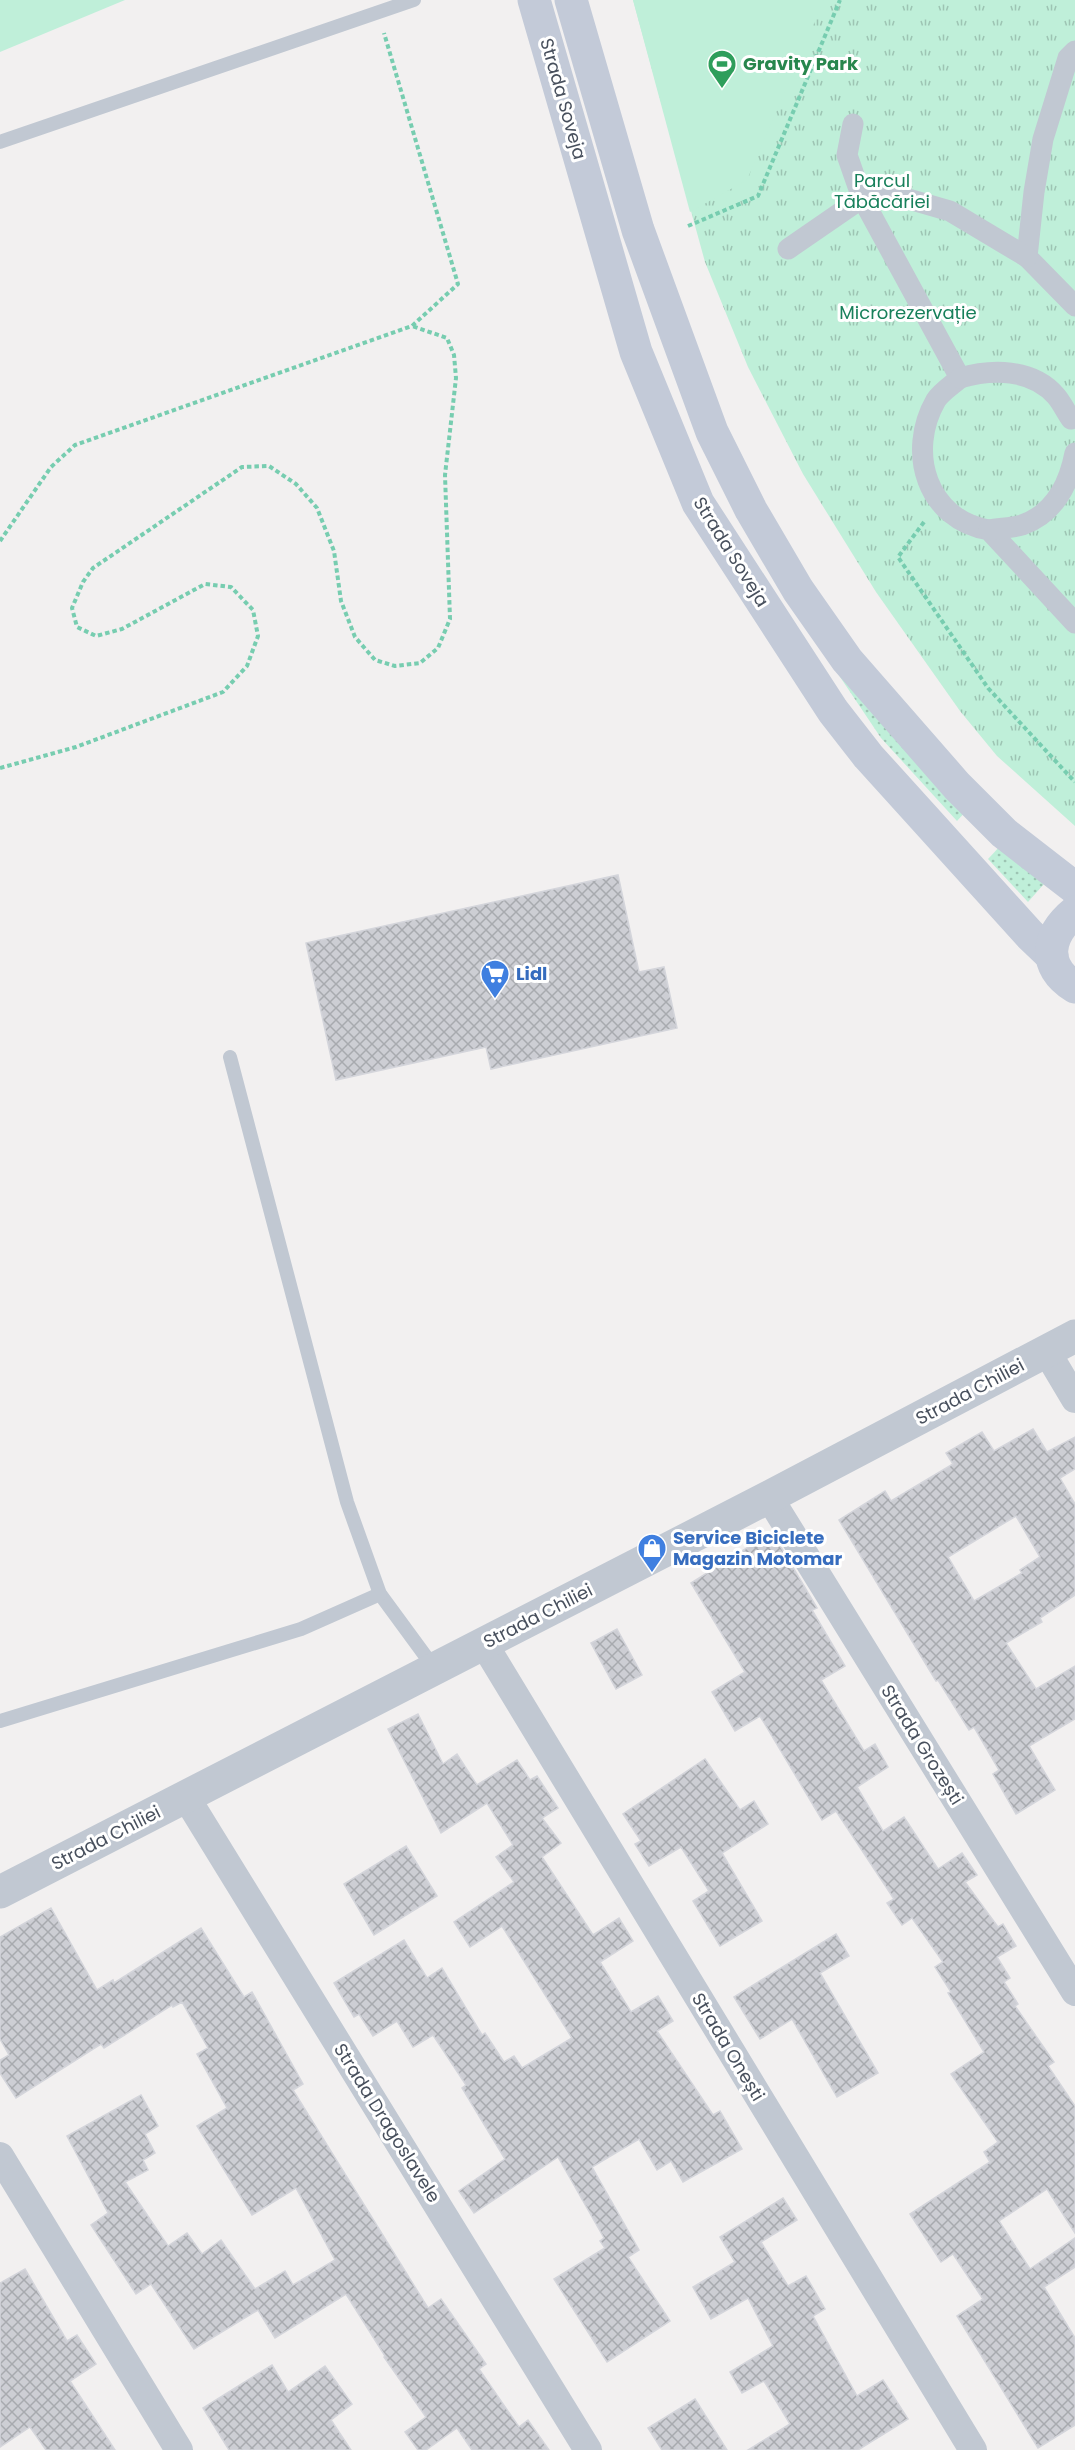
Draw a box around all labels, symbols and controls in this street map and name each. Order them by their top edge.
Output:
street label: Strada Soveja [534,35,593,162]
sports icon: Gravity Park [706,48,738,90]
place label: Gravity Park [743,51,859,76]
park label: Parcul Tăbăcăriei [834,168,930,214]
park label: Microrezervație [839,300,977,325]
street label: Strada Soveja [688,492,775,611]
supermarket icon: Lidl [479,958,511,1000]
place label: Lidl [516,961,547,986]
street label: Strada Chiliei [911,1352,1028,1431]
place label: Service Biciclete Magazin Motomar [673,1525,842,1571]
shop icon: Service Biciclete Magazin Motomar [636,1532,668,1574]
street label: Strada Chiliei [479,1577,597,1654]
street label: Strada Grozești [875,1680,969,1809]
street label: Strada Chiliei [47,1799,165,1876]
street label: Strada Onești [686,1988,771,2106]
street label: Strada Dragoslavele [328,2038,447,2207]

